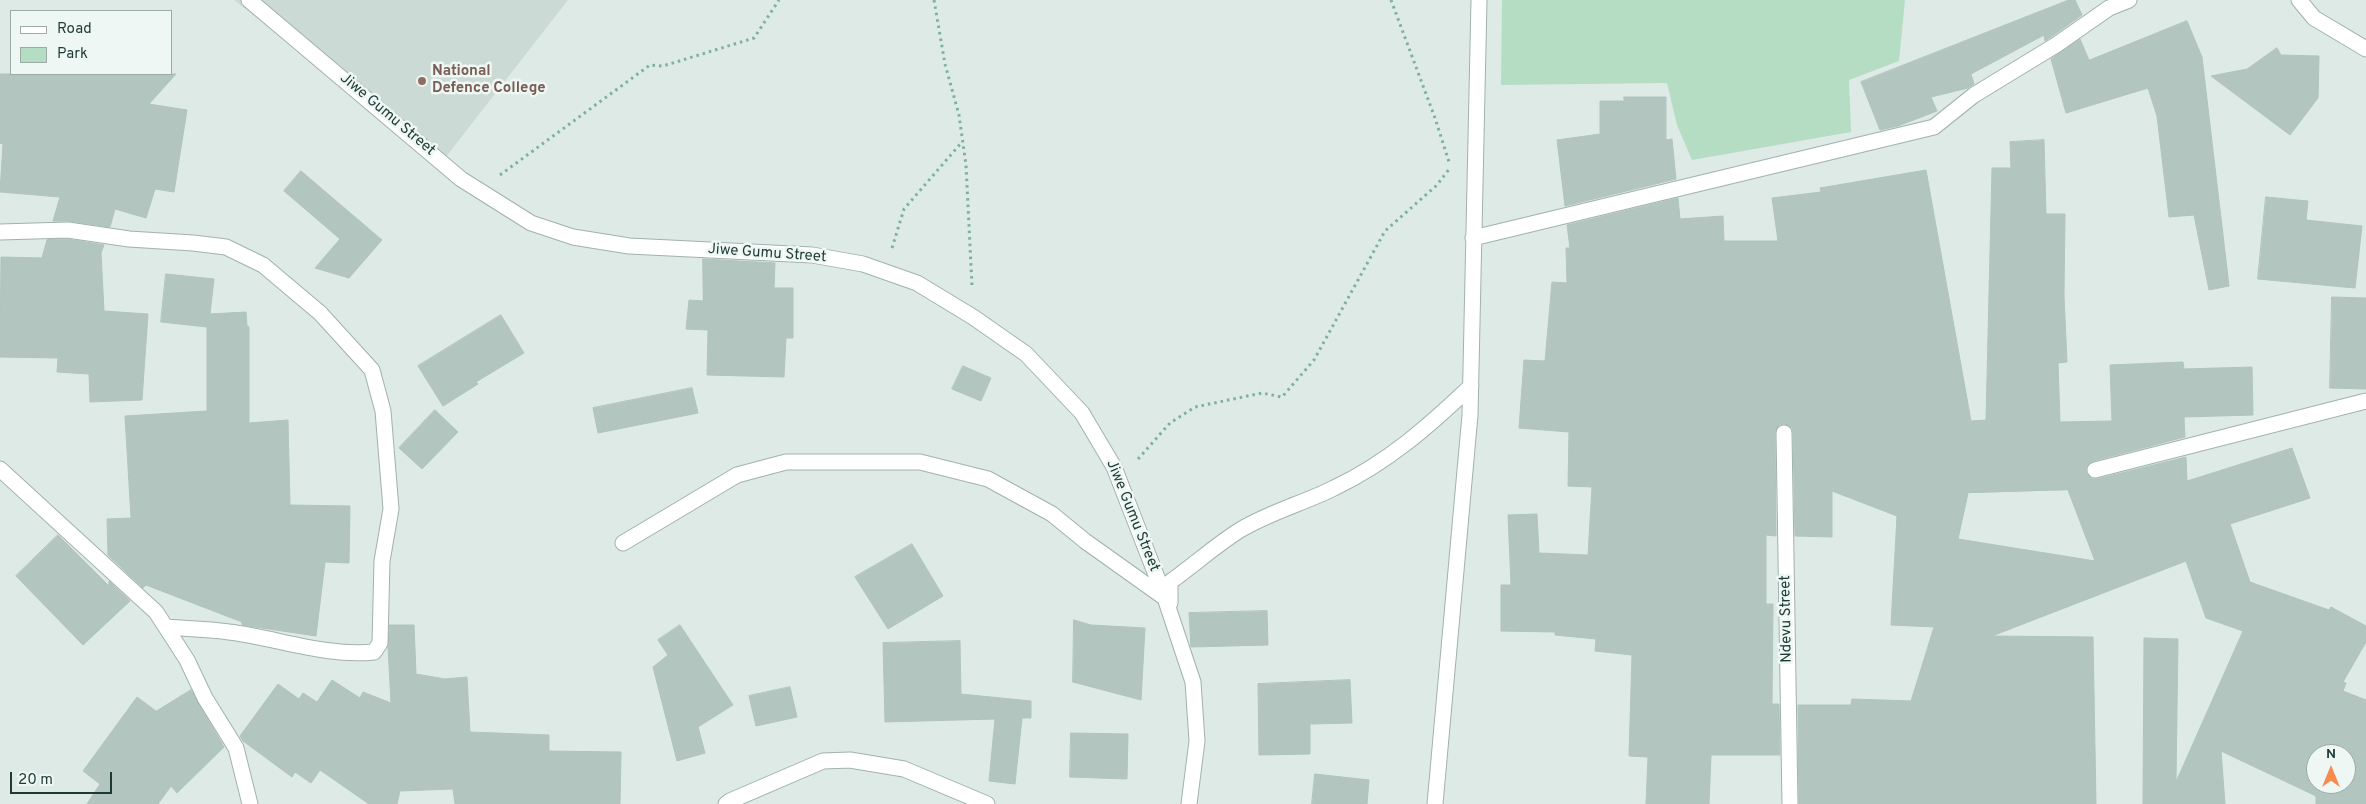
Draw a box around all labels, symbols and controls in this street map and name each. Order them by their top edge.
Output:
legend [10,10,172,75]
text: Road [57,20,92,39]
text: Park [57,45,88,64]
place label: National Defence College [432,63,546,98]
street label: Jiwe Gumu Street [336,70,438,160]
marker: National Defence College [416,75,428,87]
street label: Jiwe Gumu Street [707,241,827,267]
street label: Jiwe Gumu Street [1101,457,1163,575]
street label: Ndevu Street [1777,575,1797,663]
north arrow [2306,744,2356,794]
text: N [2326,746,2336,763]
scale bar [12,762,115,794]
text: 20 m [18,771,53,790]

